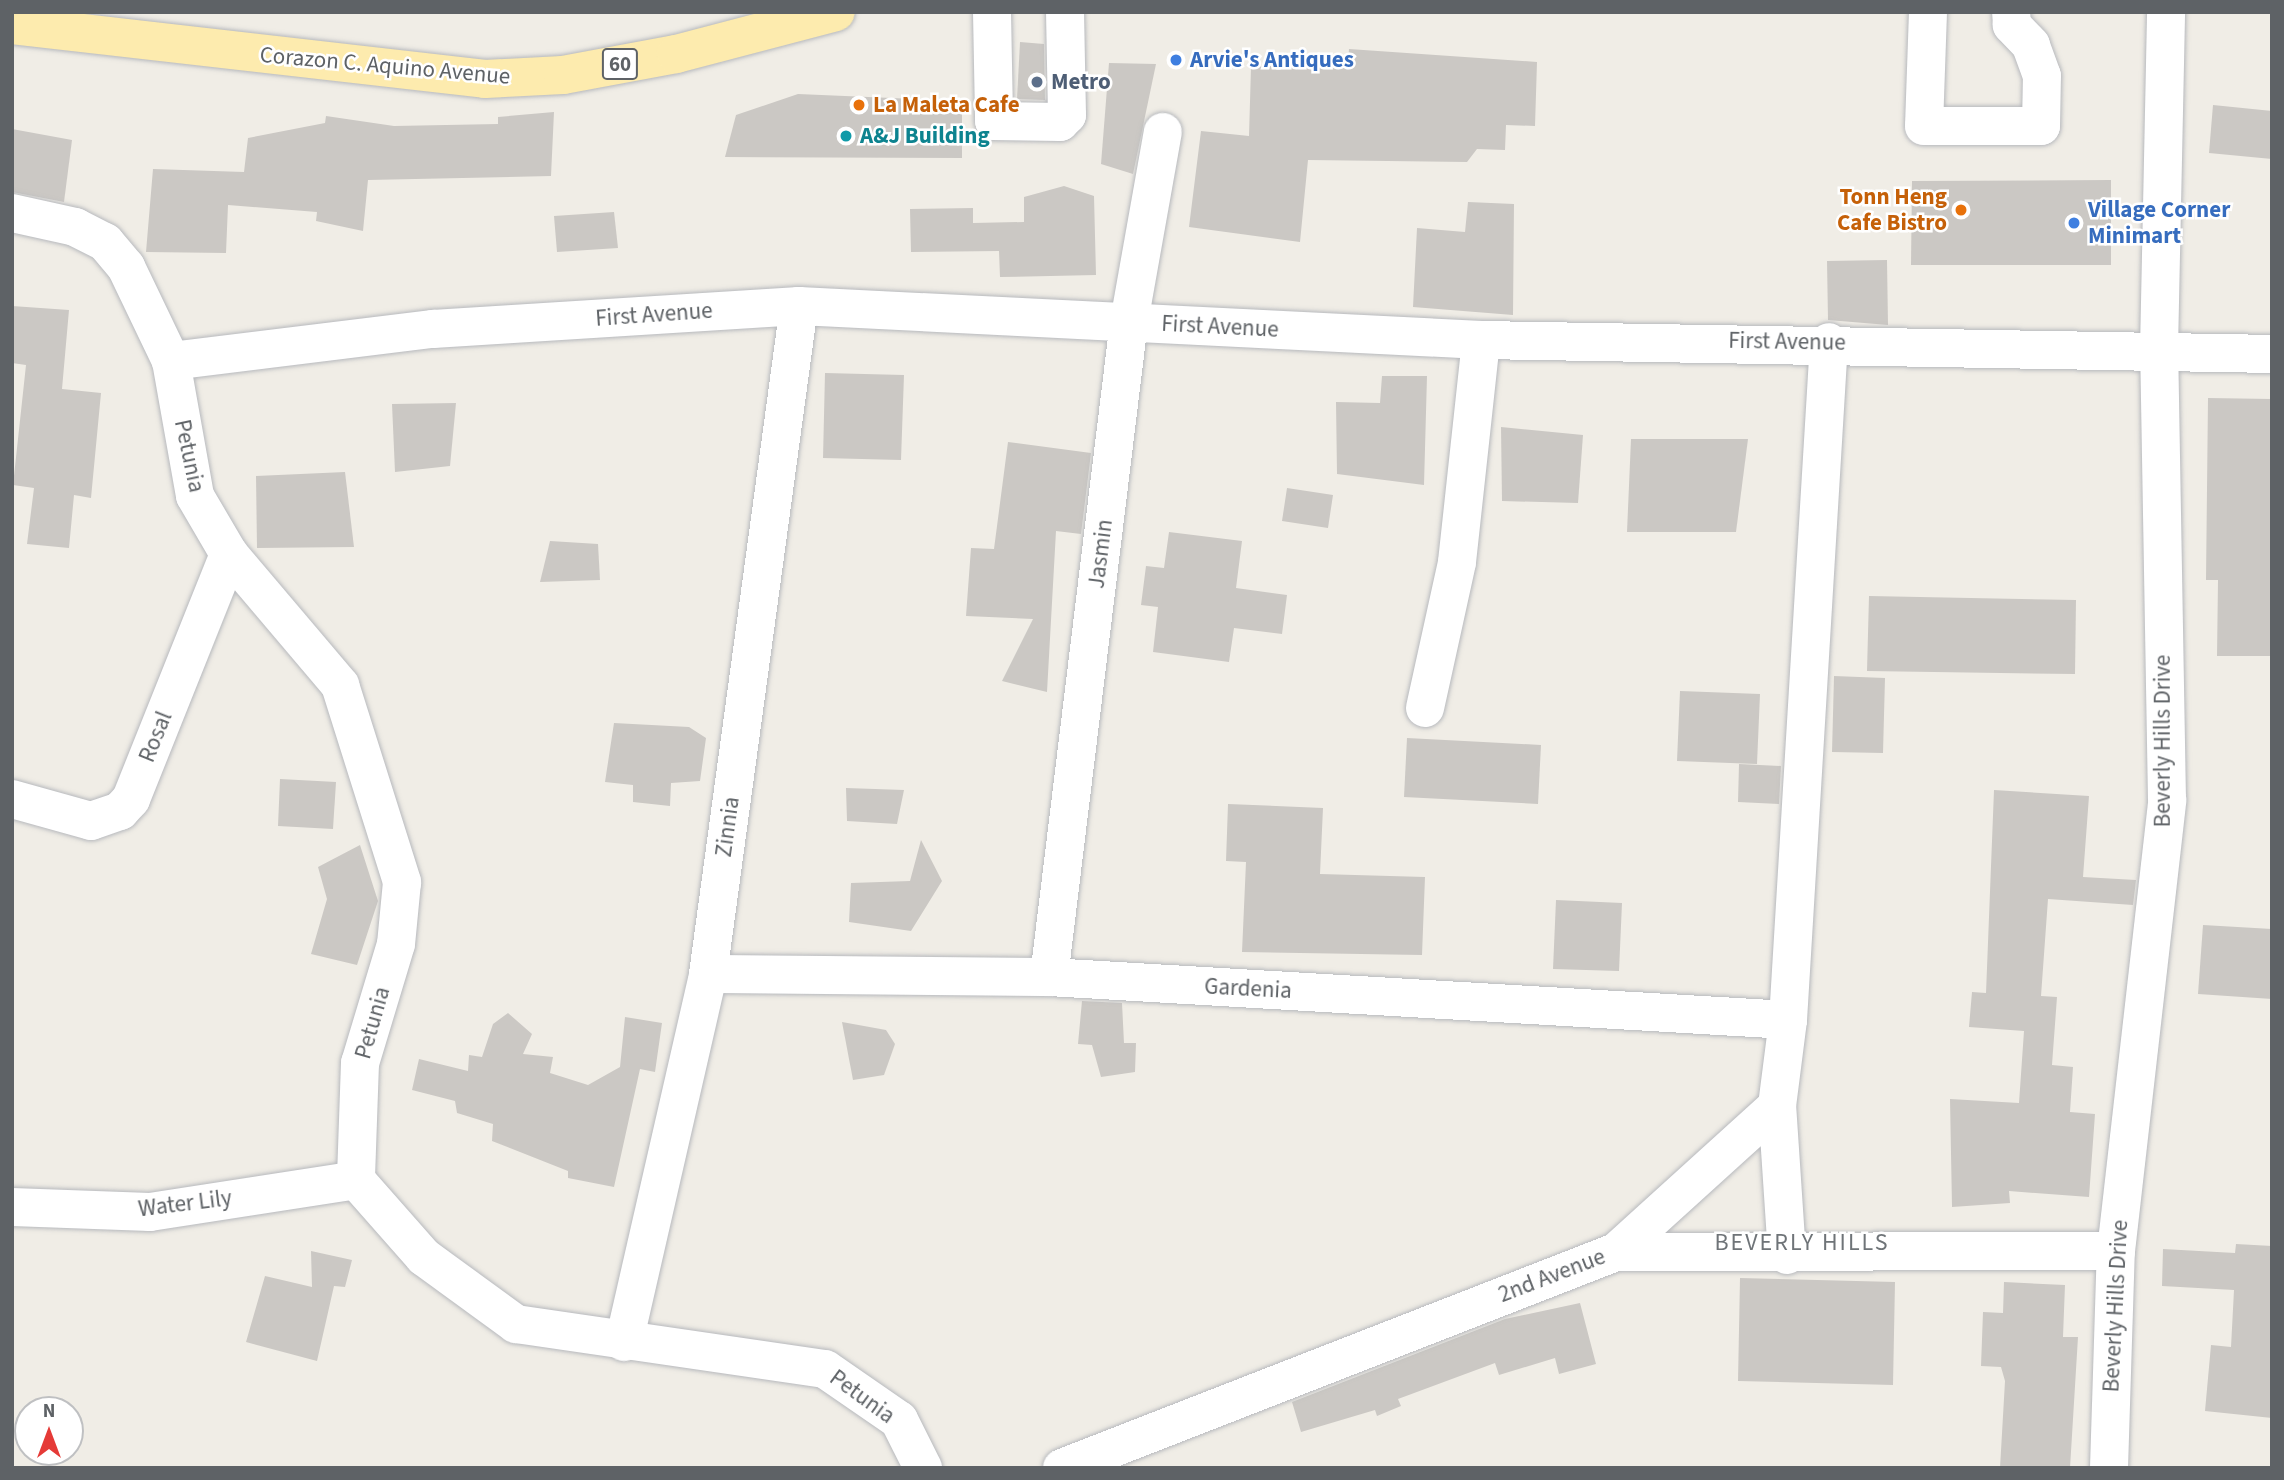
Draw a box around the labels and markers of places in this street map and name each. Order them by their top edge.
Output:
place label: Arvie's Antiques [1190,46,1354,74]
marker: Arvie's Antiques [1168,52,1184,68]
place label: Metro [1051,68,1111,96]
marker: Metro [1029,74,1045,90]
place label: La Maleta Cafe [873,91,1020,119]
marker: La Maleta Cafe [851,97,867,113]
place label: A&J Building [860,122,990,150]
marker: A&J Building [838,128,854,144]
place label: Tonn Heng Cafe Bistro [1837,183,1947,237]
place label: Village Corner Minimart [2088,196,2230,250]
marker: Tonn Heng Cafe Bistro [1953,202,1969,218]
marker: Village Corner Minimart [2066,215,2082,231]

